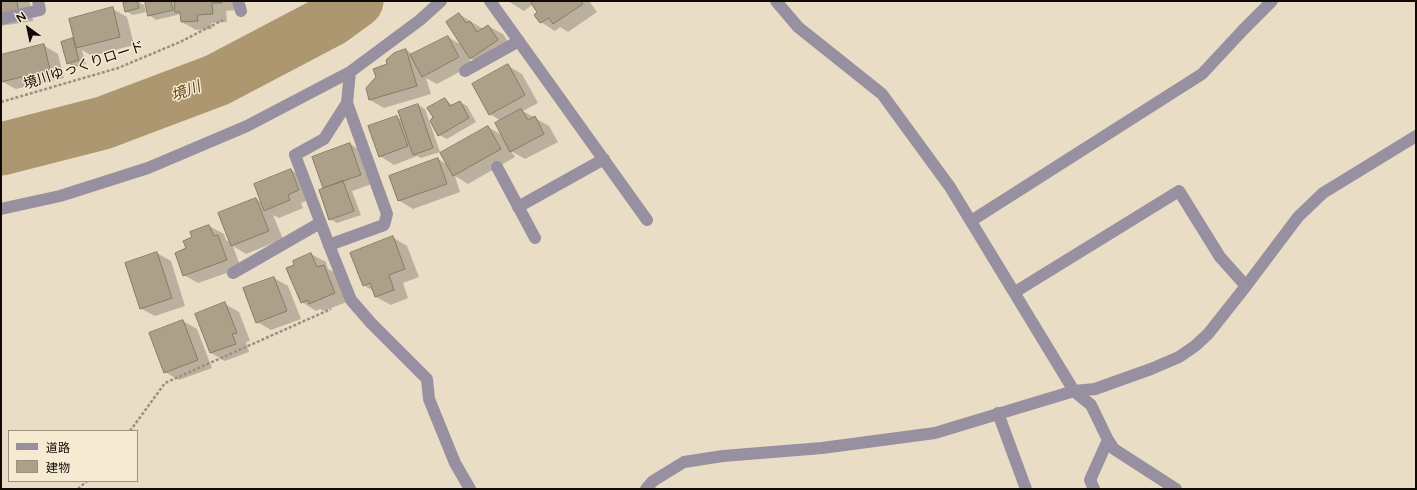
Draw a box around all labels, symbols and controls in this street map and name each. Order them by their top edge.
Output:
north arrow [8,8,48,48]
text: N [14,10,28,25]
street label: 境川ゆっくりロード [21,39,147,93]
water label: 境川 [169,78,203,106]
legend [8,430,138,482]
text: 道路 [46,441,70,455]
text: 建物 [46,461,70,475]

